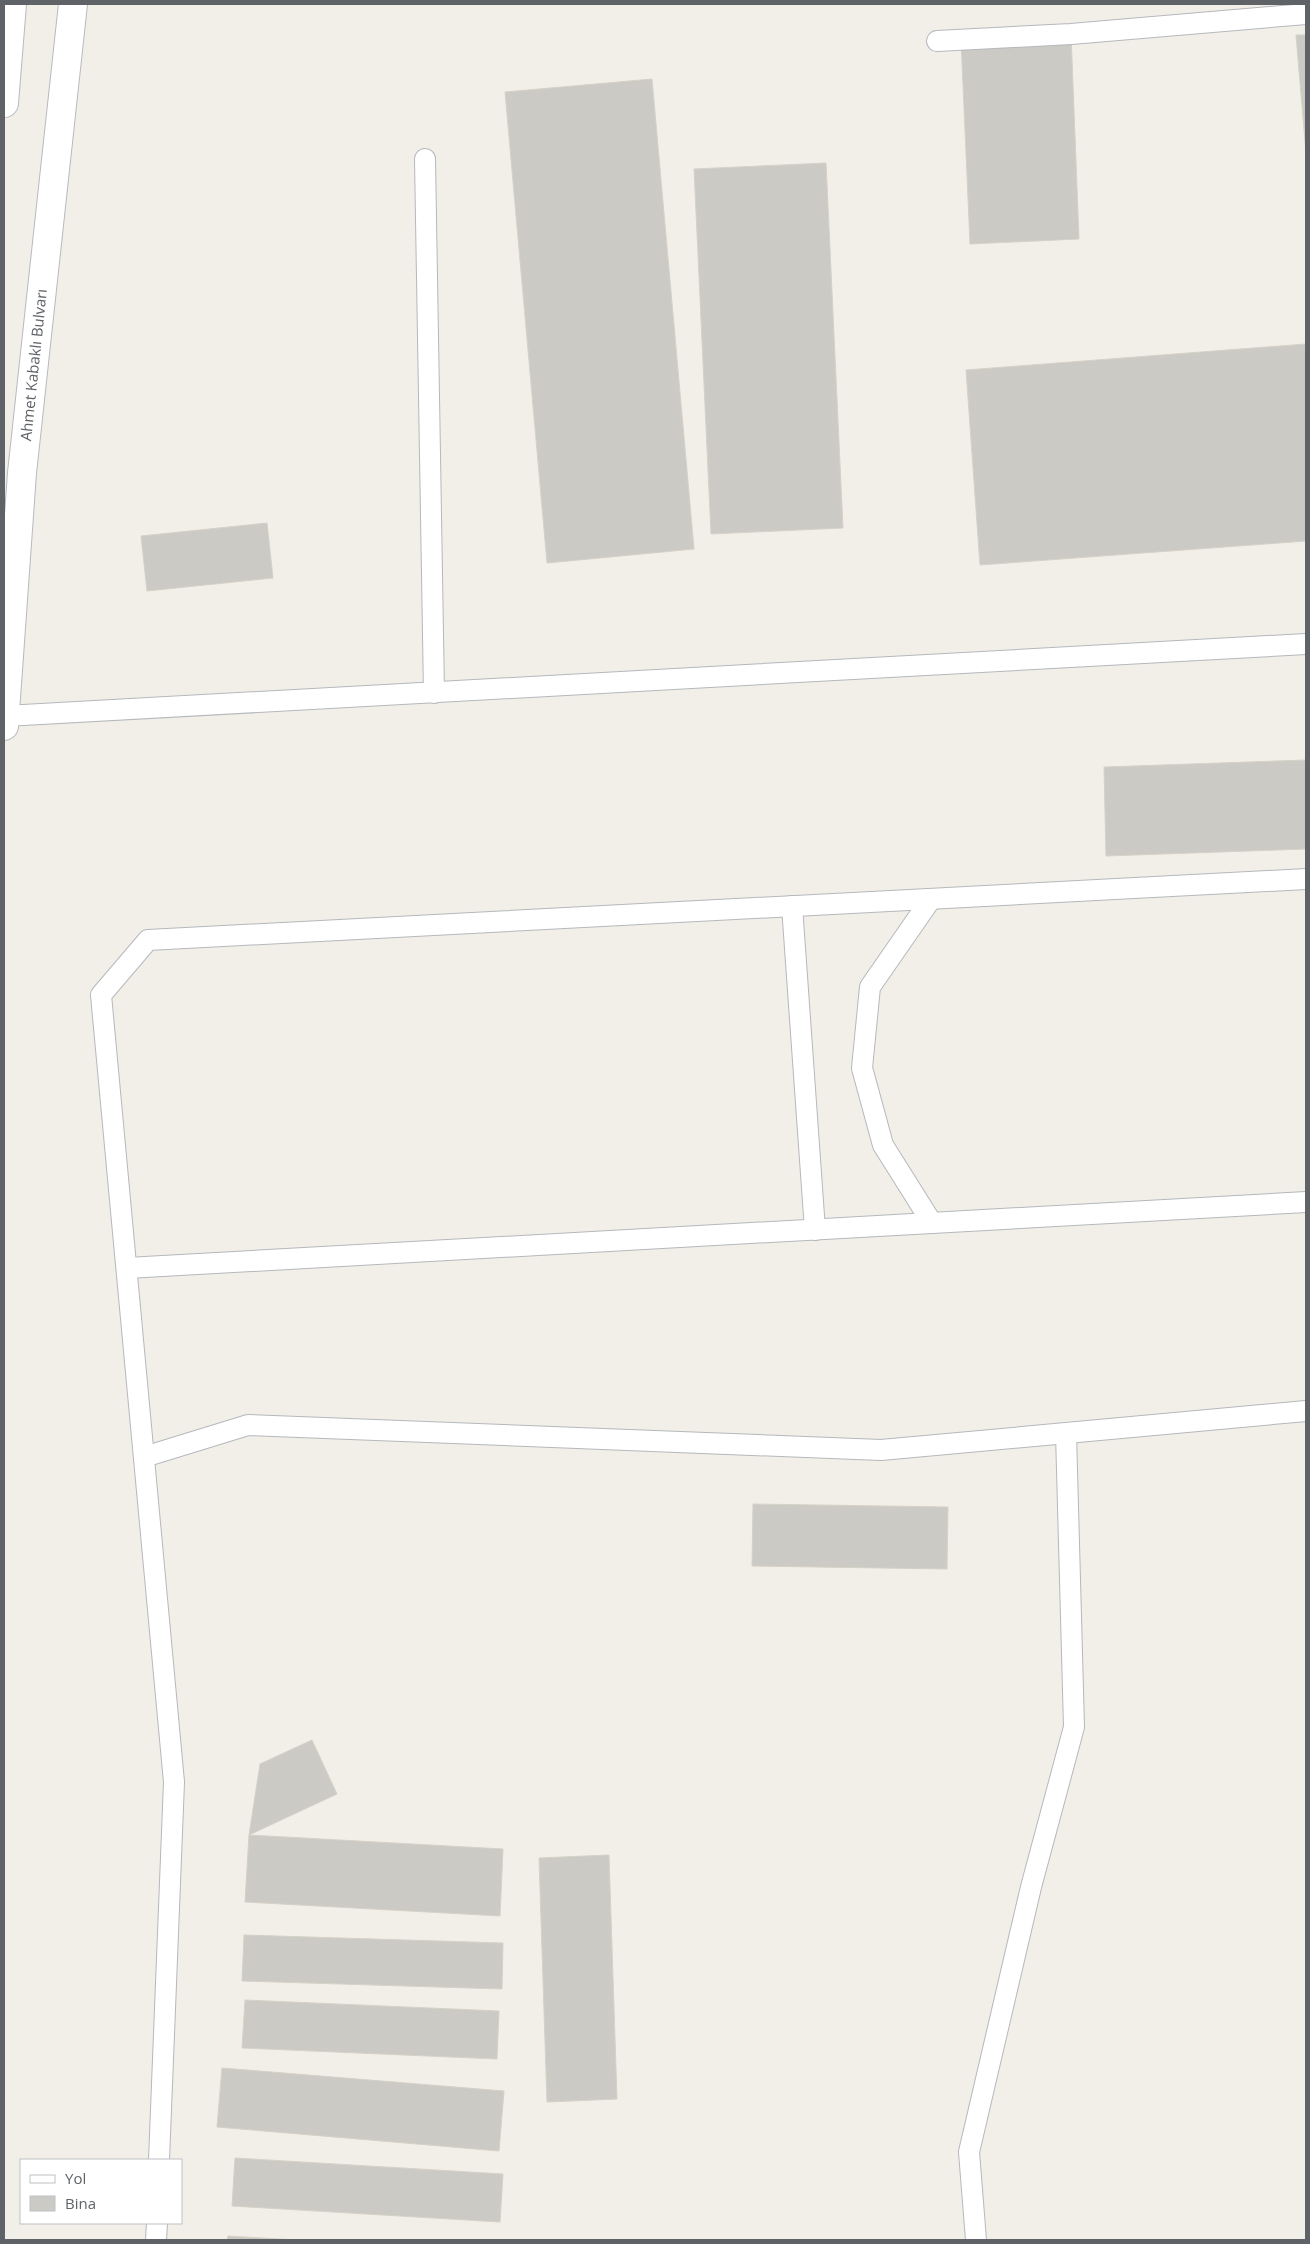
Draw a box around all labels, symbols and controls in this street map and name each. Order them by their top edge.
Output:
street label: Ahmet Kabaklı Bulvarı [15,288,51,442]
legend [20,2159,182,2224]
text: Yol [65,2168,86,2188]
text: Bina [65,2193,96,2213]

